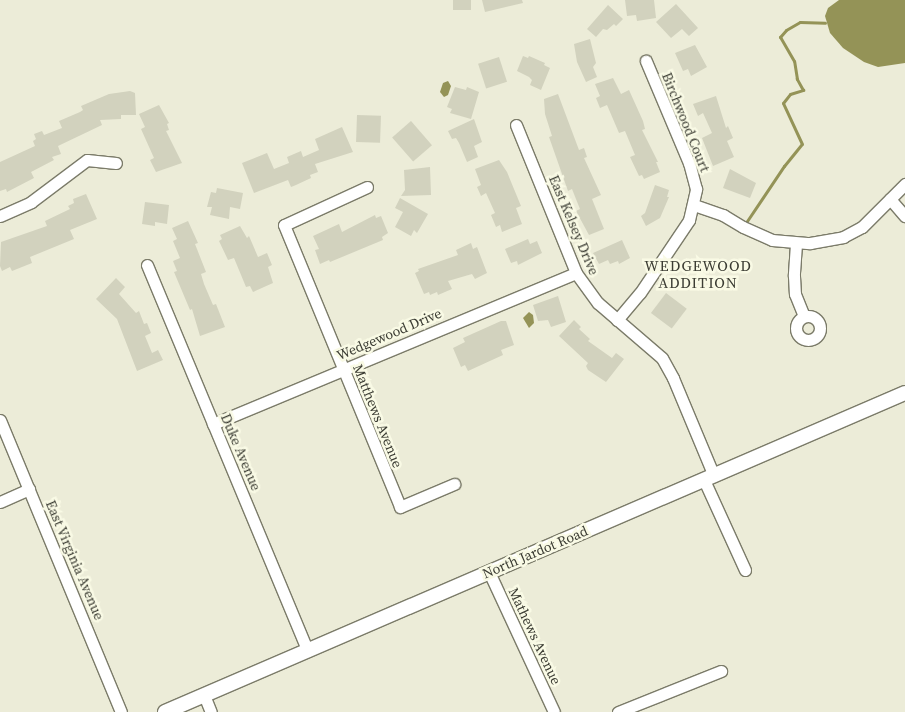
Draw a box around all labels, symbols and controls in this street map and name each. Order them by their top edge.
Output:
street label: Birchwood Court [658,70,714,174]
street label: East Kelsey Drive [545,172,603,278]
district label: WEDGEWOOD ADDITION [643,256,753,291]
street label: Wedgewood Drive [334,304,444,364]
street label: Matthews Avenue [350,362,406,470]
street label: Duke Avenue [217,411,265,493]
street label: East Virginia Avenue [42,497,108,623]
street label: North Jardot Road [480,522,590,582]
street label: Mathews Avenue [505,585,565,687]

